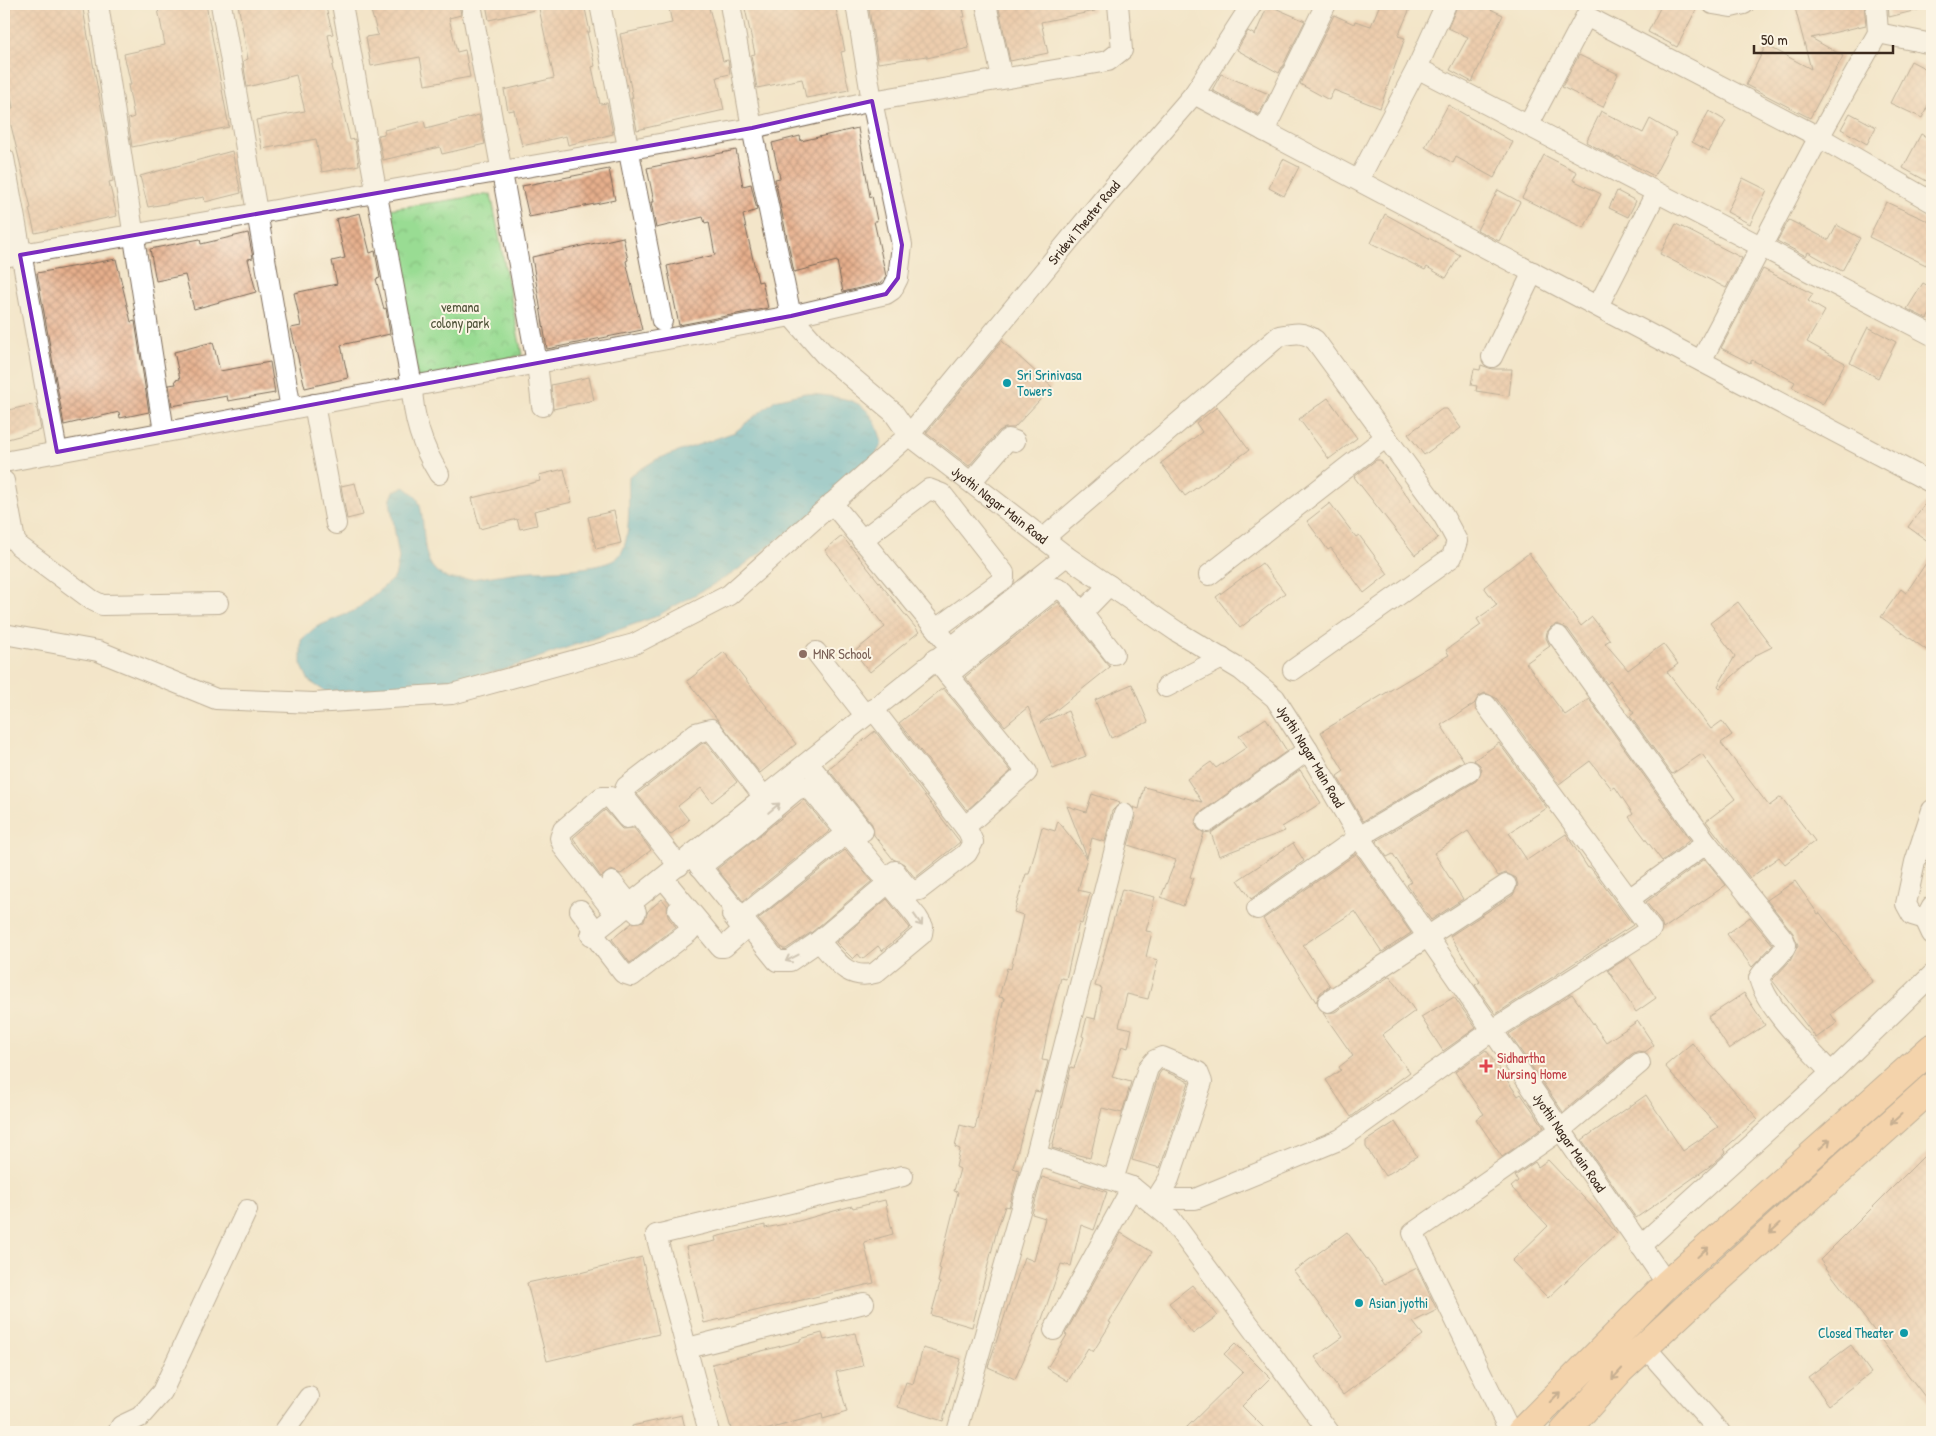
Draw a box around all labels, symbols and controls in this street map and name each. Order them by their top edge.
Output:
scale bar [1754,22,1892,54]
text: 50 m [1761,29,1788,50]
street label: Sridevi Theater Road [1043,176,1124,268]
park label: vemana colony park [431,297,489,333]
place label: Sri Srinivasa Towers [1017,365,1082,400]
marker: Sri Srinivasa Towers [1001,377,1013,389]
street label: Jyothi Nagar Main Road [948,461,1053,548]
place label: MNR School [813,644,871,663]
marker: MNR School [797,648,809,660]
street label: Jyothi Nagar Main Road [1273,701,1350,811]
one-way arrow [767,803,780,814]
one-way arrow [913,913,923,927]
one-way arrow [785,953,800,963]
place label: Sidhartha Nursing Home [1497,1048,1567,1084]
marker: Sidhartha Nursing Home [1479,1059,1493,1073]
street label: Jyothi Nagar Main Road [1529,1089,1611,1196]
one-way arrow [1890,1113,1903,1125]
one-way arrow [1818,1139,1831,1150]
one-way arrow [1769,1222,1782,1234]
one-way arrow [1697,1246,1710,1258]
place label: Asian jyothi [1369,1293,1428,1313]
marker: Asian jyothi [1353,1297,1365,1309]
place label: Closed Theater [1818,1323,1895,1342]
marker: Closed Theater [1898,1327,1910,1339]
one-way arrow [1611,1367,1623,1380]
one-way arrow [1549,1391,1561,1403]

